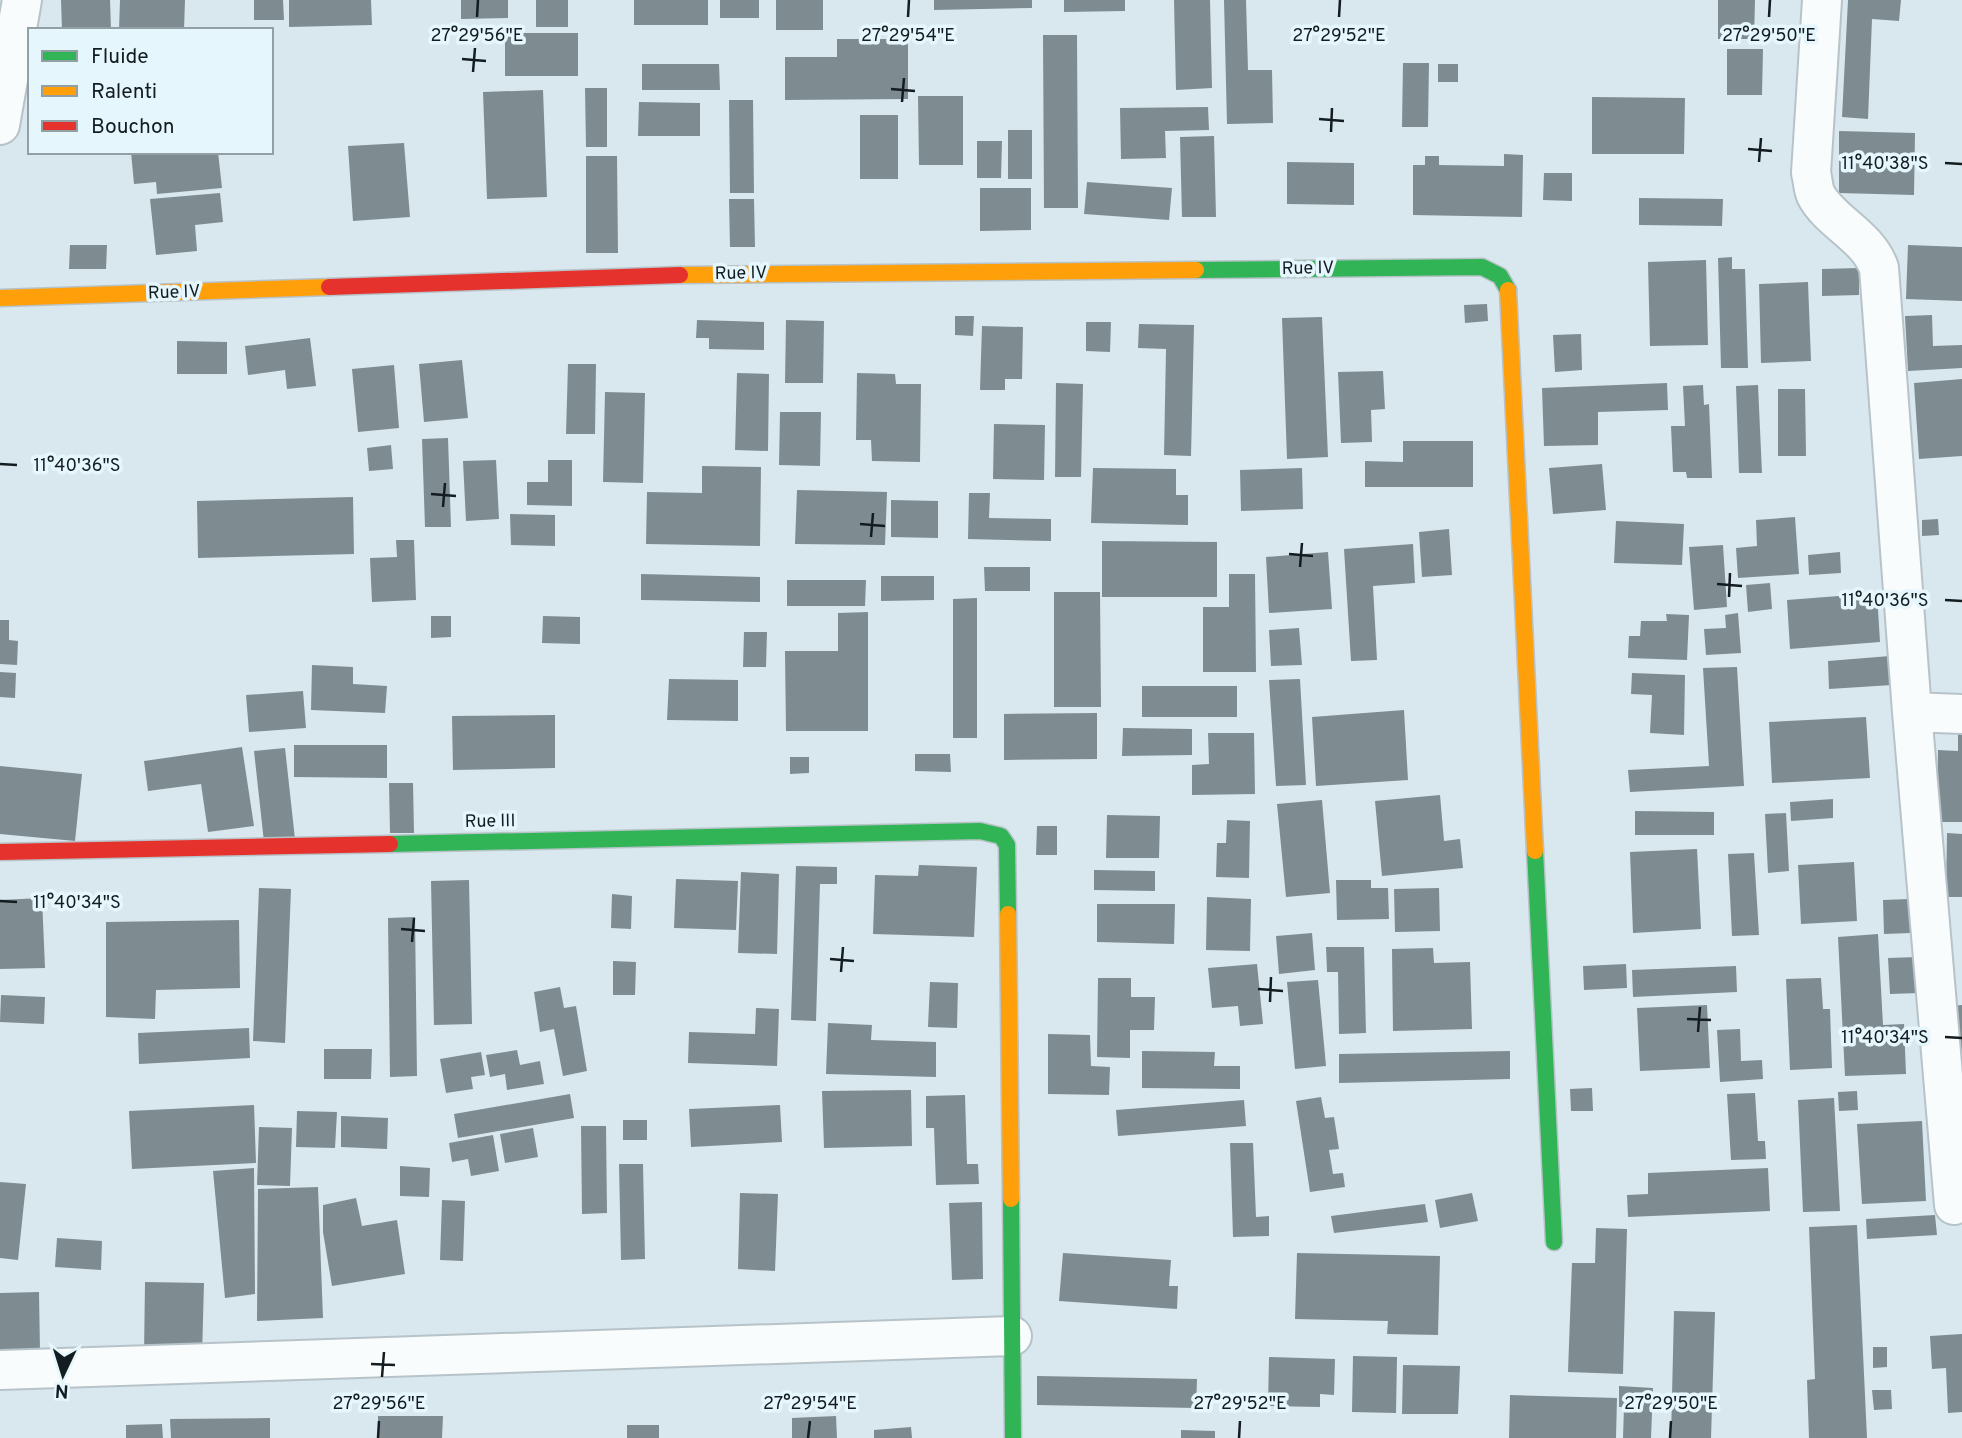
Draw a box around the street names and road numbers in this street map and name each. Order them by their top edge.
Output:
street label: Rue IV [1282,257,1334,281]
street label: Rue IV [715,262,767,286]
street label: Rue IV [147,281,201,305]
street label: Rue III [464,810,516,834]

